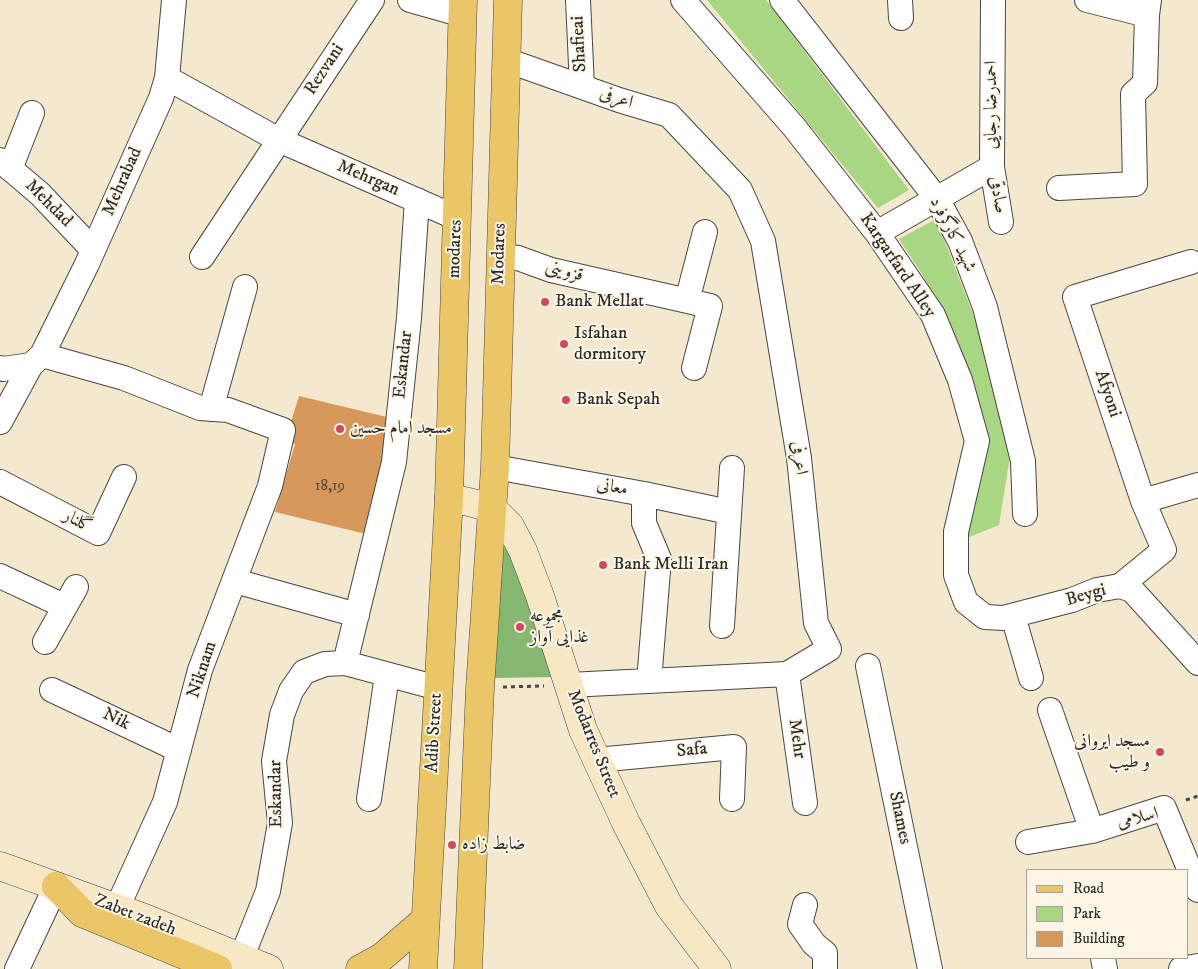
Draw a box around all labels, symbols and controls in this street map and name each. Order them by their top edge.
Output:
street label: Shafieai [568,15,592,73]
street label: Rezvani [300,40,350,100]
street label: احمدرضا رجایی [981,61,1003,149]
street label: اعرفی [597,84,635,114]
street label: Mehrabad [98,144,148,220]
street label: Mehrgan [334,156,402,202]
street label: صادقی [983,175,1011,215]
street label: Mehdad [20,176,76,232]
street label: شهید کارگرفرد [924,194,980,276]
street label: Kargarfard Alley [854,210,940,322]
street label: modares [444,219,468,279]
street label: Modares [488,223,512,285]
street label: قزوینی [543,257,585,287]
place label: Bank Mellat [555,291,644,313]
marker: Bank Mellat [539,296,551,308]
place label: Isfahan dormitory [574,323,646,366]
street label: Eskandar [390,330,418,400]
marker: Isfahan dormitory [558,338,570,350]
street label: Afyoni [1089,368,1125,420]
place label: Bank Sepah [576,389,660,411]
marker: Bank Sepah [560,394,572,406]
place label: مسجد امام حسین [350,418,452,440]
marker: مسجد امام حسین [334,423,346,435]
street label: اعرفی [785,440,811,476]
street label: معانی [595,475,629,501]
house number: 18,19 [315,478,345,496]
street label: گلنار [59,505,95,539]
place label: Bank Melli Iran [613,554,728,576]
marker: Bank Melli Iran [597,559,609,571]
street label: Beygi [1063,580,1109,612]
place label: مجموعه غذایی آواز [530,606,589,649]
marker: مجموعه غذایی آواز [514,621,526,633]
street label: Niknam [184,639,222,701]
street label: Modarres Street [561,687,625,801]
street label: Adib Street [422,693,448,773]
street label: Nik [99,704,133,736]
street label: Mehr [783,718,809,760]
place label: مسجد ایروانی و طیب [1074,731,1150,774]
street label: Safa [676,739,708,763]
marker: مسجد ایروانی و طیب [1154,746,1166,758]
street label: Eskandar [266,760,288,828]
street label: Shames [883,790,915,846]
street label: اسلامی [1115,803,1161,835]
place label: ضابط زاده [462,834,525,856]
marker: ضابط زاده [446,839,458,851]
legend [1026,869,1188,959]
text: Road [1073,879,1104,898]
street label: Zabet zadeh [91,890,179,942]
text: Park [1073,904,1101,923]
text: Building [1073,929,1125,948]

